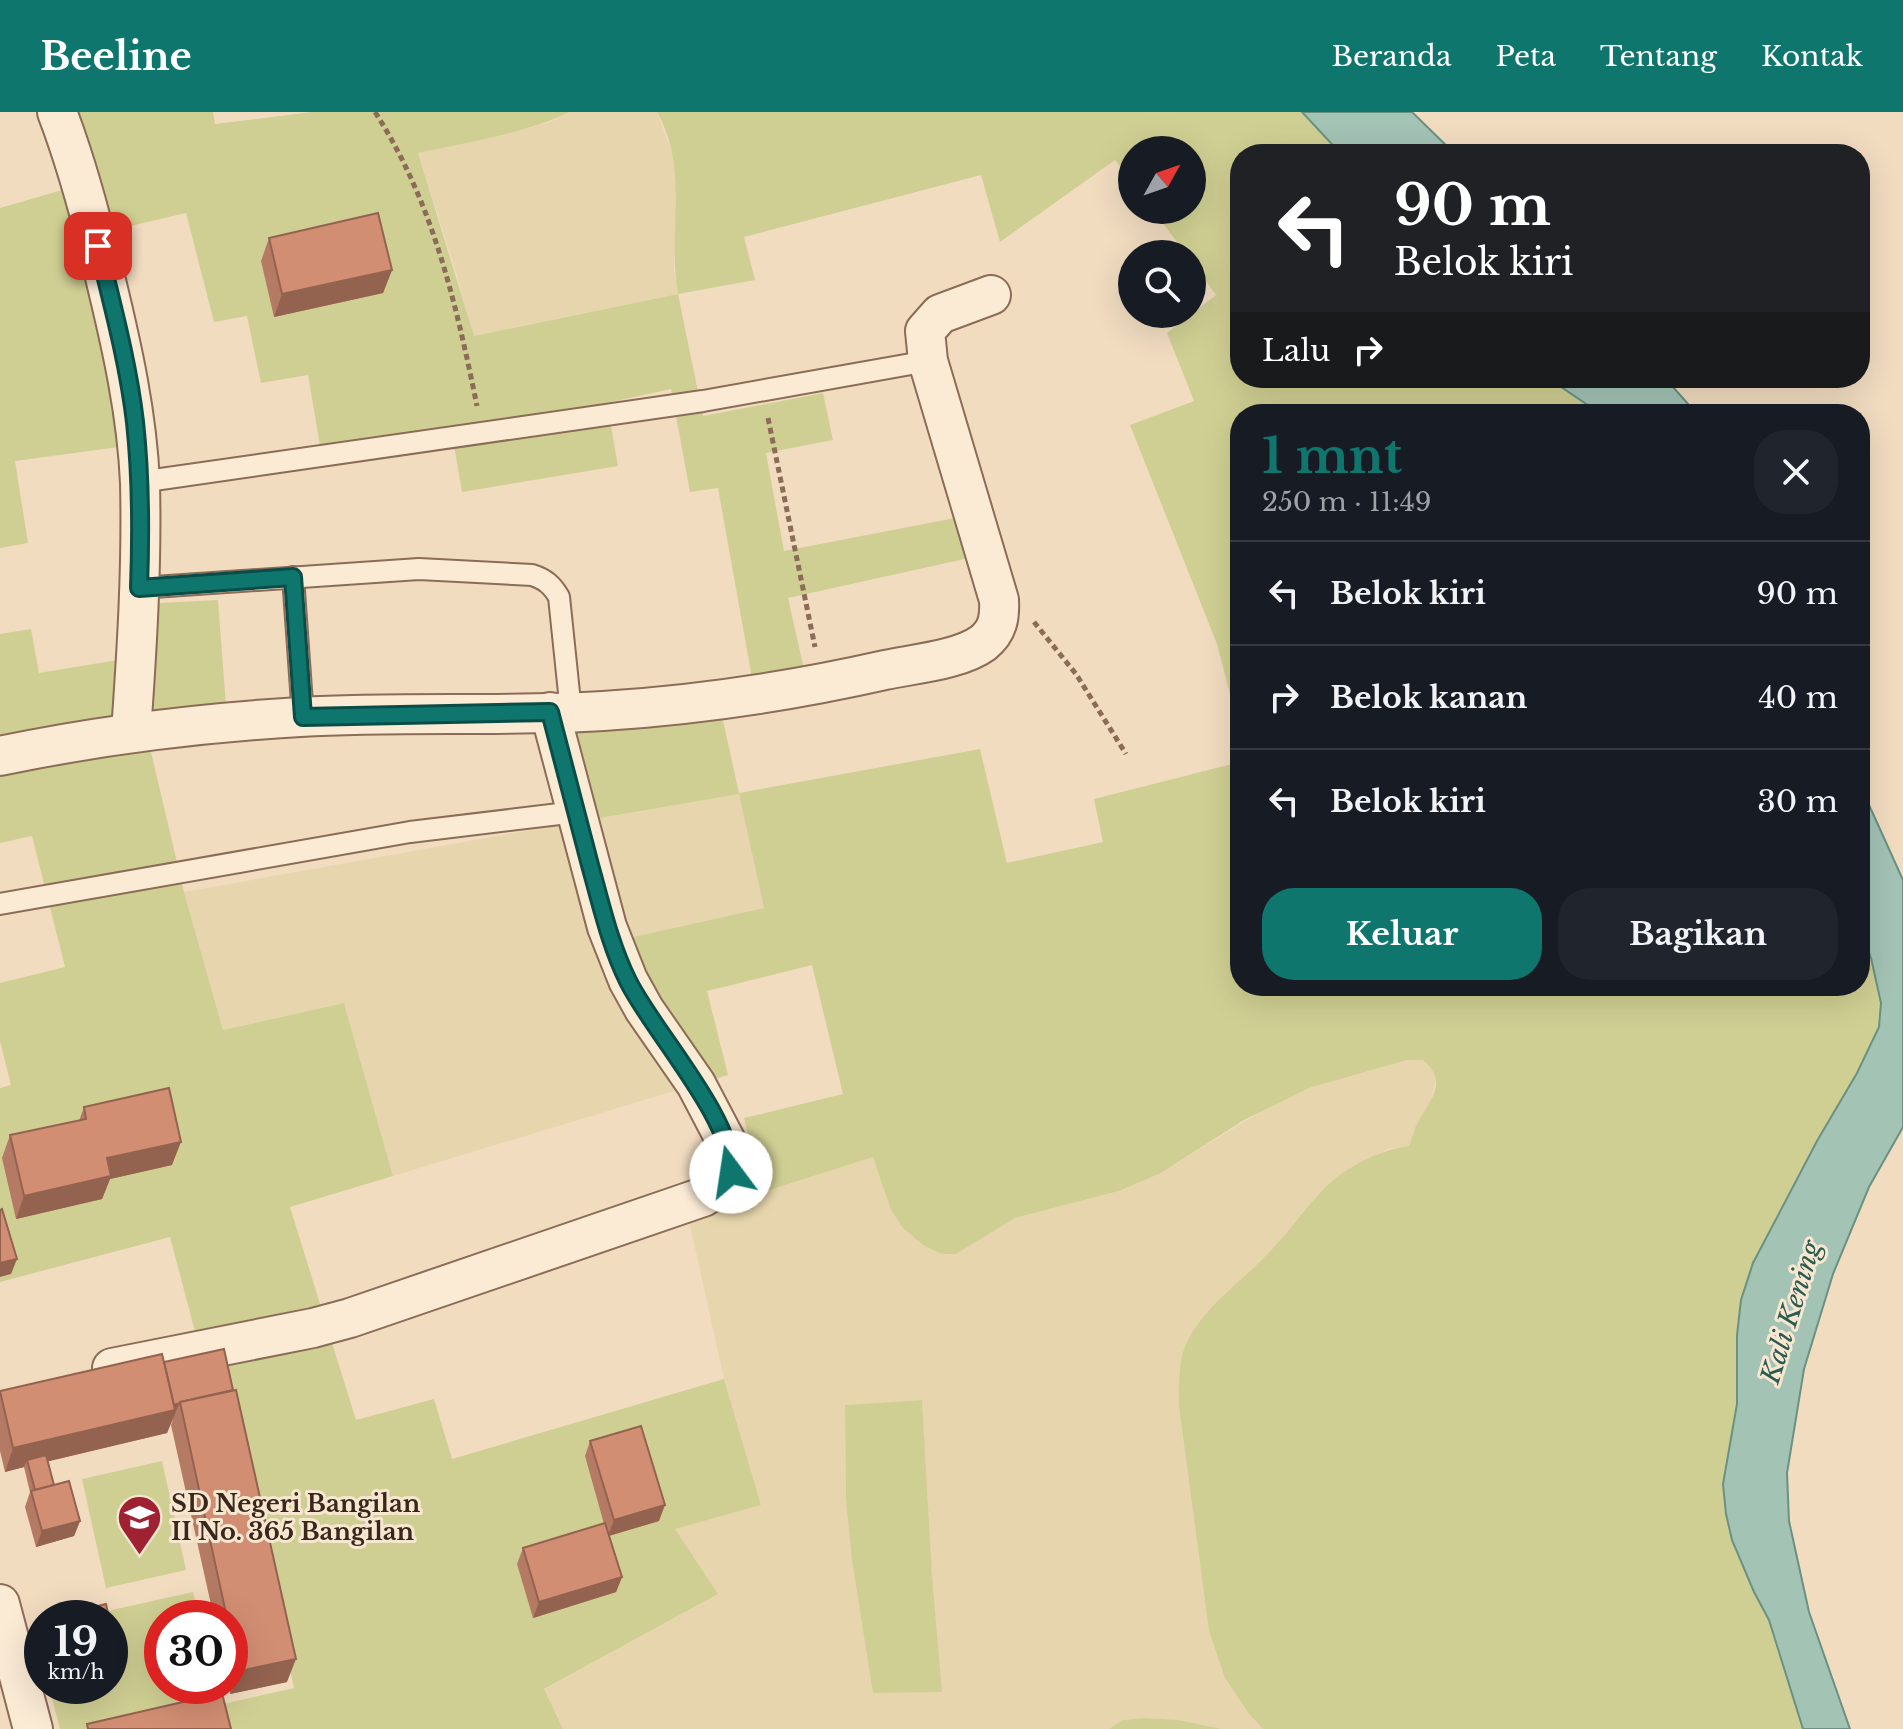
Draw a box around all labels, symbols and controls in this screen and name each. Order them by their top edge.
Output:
text: Beeline [40,33,192,80]
text: Beranda [1331,39,1452,74]
text: Peta [1496,39,1556,74]
text: Tentang [1600,39,1717,74]
text: Kontak [1761,39,1863,74]
north arrow [1118,136,1206,224]
map controls [1118,136,1206,328]
text: 90 m [1394,171,1551,240]
icon: left [1262,176,1366,280]
pin [64,212,132,280]
icon: arrive [76,224,120,268]
button: search [1118,240,1206,328]
text: Belok kiri [1394,240,1573,285]
icon: right [1346,328,1390,372]
text: Lalu [1262,332,1330,369]
text: 1 mnt [1262,426,1402,486]
button: close [1754,430,1838,514]
text: 250 m · 11:49 [1262,486,1432,518]
icon: left [1262,571,1306,615]
text: Belok kiri [1330,575,1486,612]
text: 90 m [1756,575,1838,612]
icon: right [1262,675,1306,719]
text: Belok kanan [1330,679,1527,716]
text: 40 m [1758,679,1838,716]
icon: left [1262,779,1306,823]
text: Belok kiri [1330,783,1486,820]
text: 30 m [1757,783,1838,820]
button: Keluar [1262,888,1542,980]
button: Bagikan [1558,888,1838,980]
position arrow [689,1130,773,1214]
water label: Kali Kening [1754,1235,1828,1388]
place label: SD Negeri Bangilan II No. 365 Bangilan [171,1489,421,1546]
school or university icon: SD Negeri Bangilan II No. 365 Bangilan [116,1493,164,1556]
speed limit sign: 30 [144,1600,248,1704]
text: 19 [54,1617,98,1667]
text: km/h [48,1660,104,1684]

